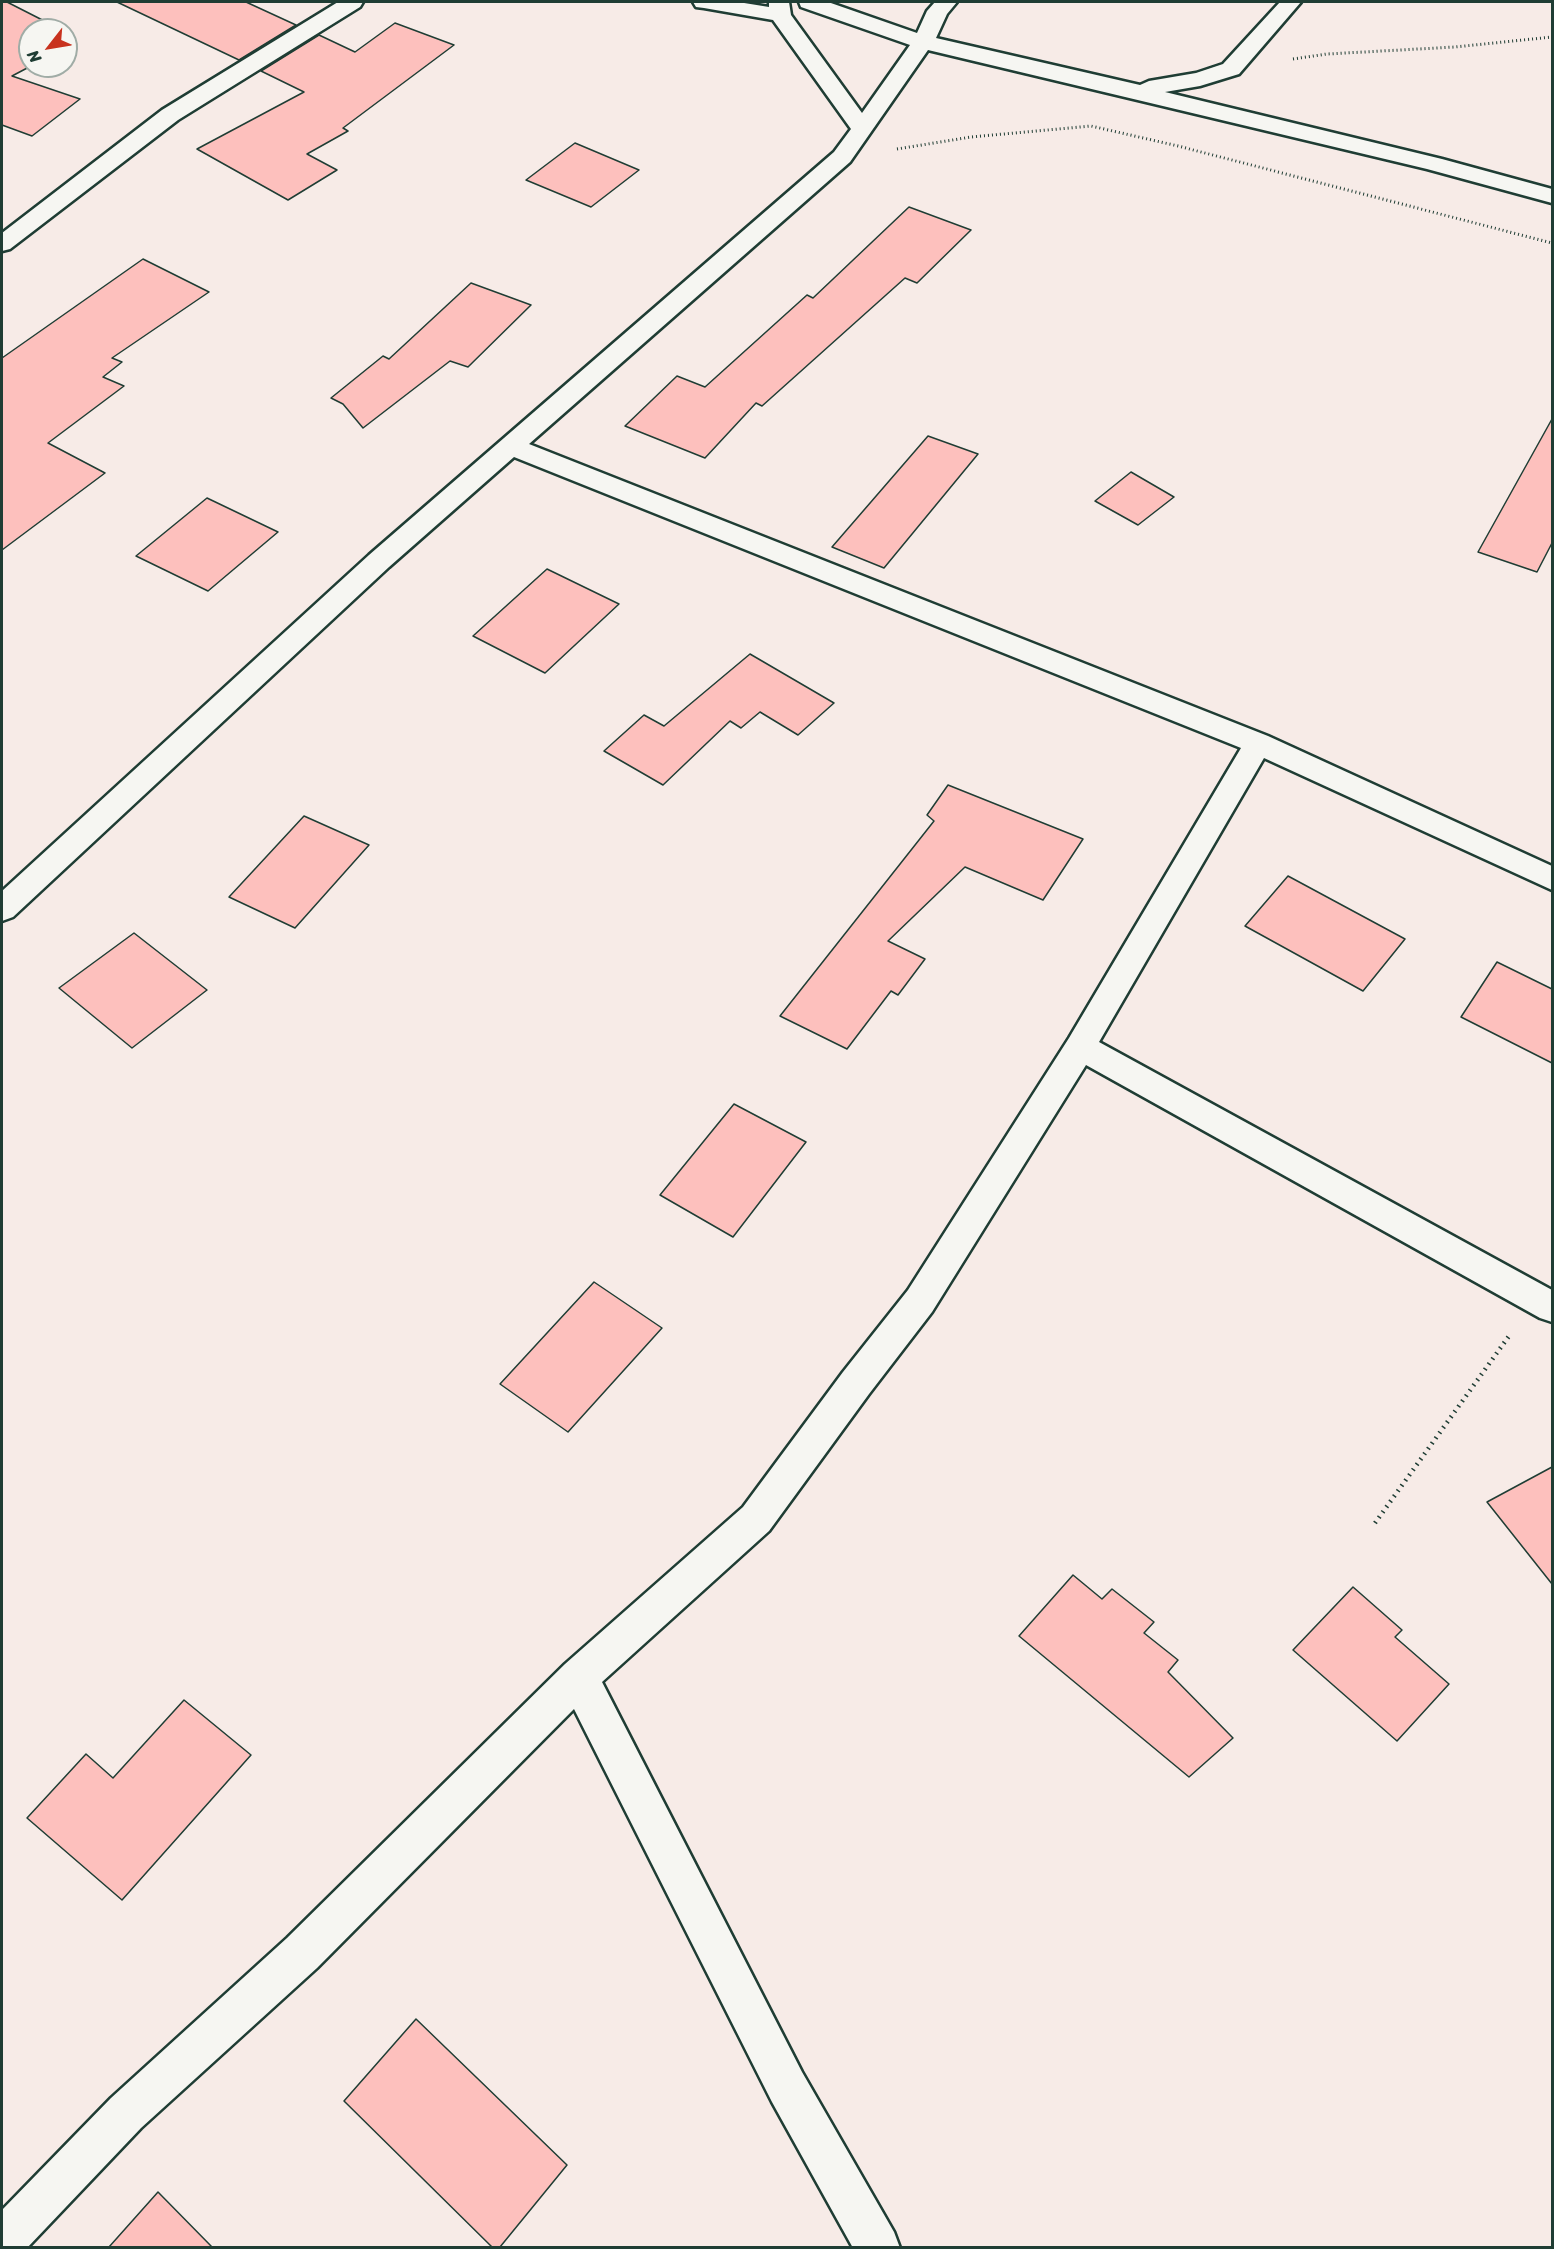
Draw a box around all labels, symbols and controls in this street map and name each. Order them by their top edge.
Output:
north arrow [18,18,78,78]
text: N [19,44,49,69]

